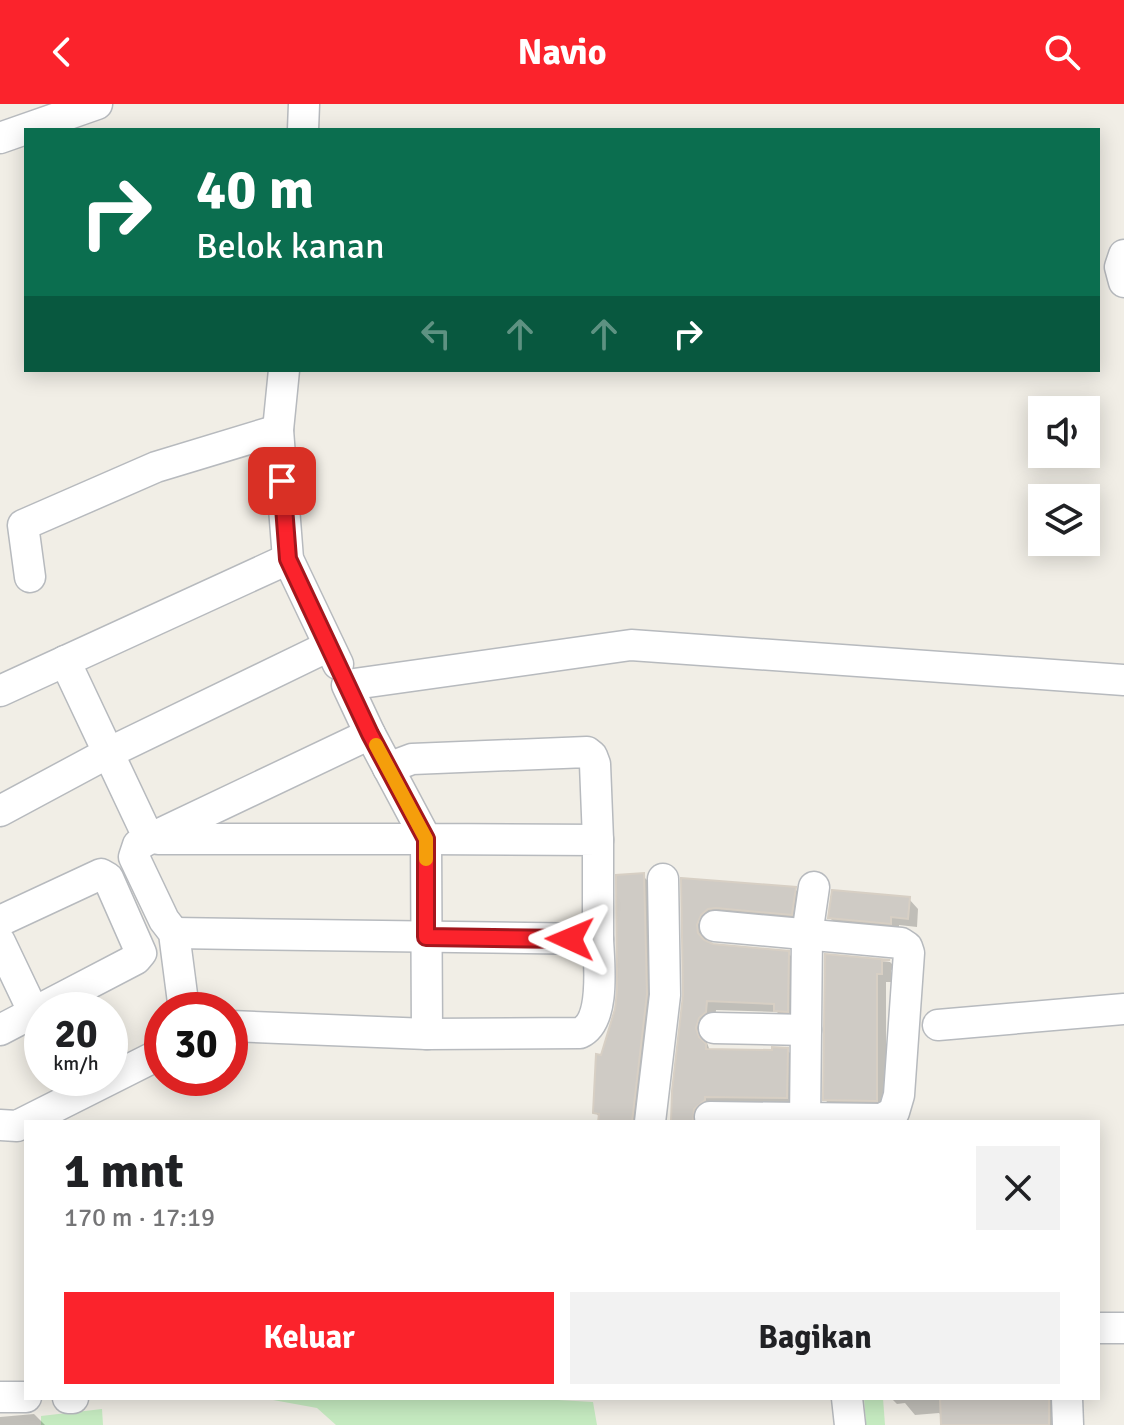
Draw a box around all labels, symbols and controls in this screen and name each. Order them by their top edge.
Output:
icon: back [40,30,84,74]
text: Navio [518,30,606,75]
icon: search [1040,30,1084,74]
text: 40 m [196,155,314,224]
icon: right [64,160,168,264]
text: Belok kanan [196,224,385,269]
icon: left [414,312,458,356]
icon: ahead [498,312,542,356]
icon: ahead [582,312,626,356]
icon: right [666,312,710,356]
map controls [1028,396,1100,556]
button: sound [1028,396,1100,468]
pin [248,447,316,515]
icon: arrive [260,459,304,503]
button: layers [1028,484,1100,556]
position arrow [528,897,612,981]
speed limit sign: 30 [144,992,248,1096]
text: 20 [54,1009,98,1059]
text: km/h [53,1051,99,1076]
text: 1 mnt [64,1142,184,1201]
button: close [976,1146,1060,1230]
text: 170 m · 17:19 [64,1202,215,1234]
button: Keluar [64,1292,554,1384]
button: Bagikan [570,1292,1060,1384]

